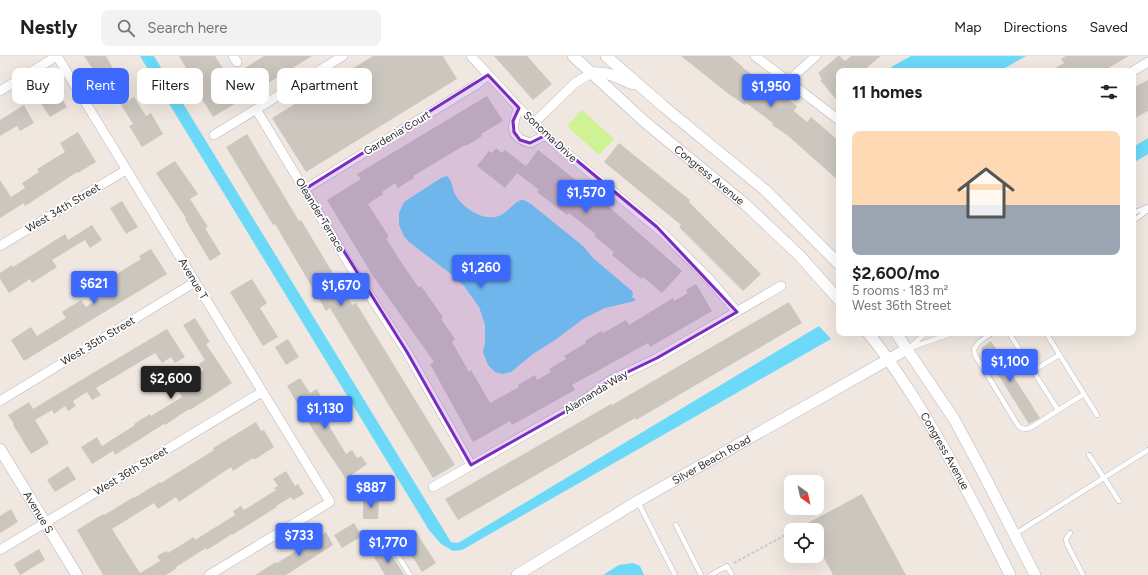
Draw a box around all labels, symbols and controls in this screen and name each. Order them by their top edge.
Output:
search box [101,10,381,46]
text: Nestly [20,16,77,39]
icon: search [115,17,137,39]
text: Search here [147,19,227,37]
text: Map [954,19,982,36]
text: Directions [1004,19,1067,36]
text: Saved [1089,19,1128,36]
chip: Buy [12,68,64,104]
chip: Rent [72,68,129,104]
chip: Filters [137,68,203,104]
chip: New [211,68,269,104]
chip: Apartment [277,68,372,104]
pin: $1,950 [738,74,804,108]
text: $1,950 [751,79,791,94]
icon: filters [1098,81,1120,103]
text: 11 homes [852,82,922,102]
street label: Gardenia Court [361,108,433,158]
street label: Sonoma Drive [520,109,580,165]
street label: Congress Avenue [672,142,747,208]
icon: home [950,157,1022,229]
street label: Oleander Terrace [293,176,347,254]
pin: $1,570 [553,180,619,214]
street label: West 34th Street [23,181,103,235]
text: $1,570 [566,185,606,200]
pin: $1,260 [448,255,514,289]
street label: Avenue T [176,256,210,302]
text: $1,260 [461,260,501,275]
text: $2,600/mo [852,263,940,283]
pin: $621 [70,271,118,305]
pin: $1,670 [308,273,374,307]
text: $621 [80,276,108,291]
text: $1,670 [321,278,361,293]
text: 5 rooms · 183 m² [852,283,948,298]
text: West 36th Street [852,298,951,313]
street label: West 35th Street [59,314,137,368]
pin: $1,100 [977,349,1043,383]
text: $1,100 [991,354,1029,369]
pin: $2,600 [138,366,204,400]
street label: Alamanda Way [562,367,630,417]
text: $2,600 [150,371,192,386]
pin: $1,130 [292,396,358,430]
text: $1,130 [306,401,344,416]
street label: Congress Avenue [918,410,972,492]
street label: Silver Beach Road [670,432,753,487]
street label: West 36th Street [92,444,170,498]
pin: $887 [347,475,395,509]
north arrow [784,475,824,515]
map controls [784,475,824,563]
text: $887 [356,480,386,495]
street label: Avenue S [21,489,56,536]
pin: $733 [275,523,323,557]
button: locate [784,523,824,563]
text: $733 [285,528,313,543]
pin: $1,770 [355,530,421,564]
text: $1,770 [369,535,407,550]

